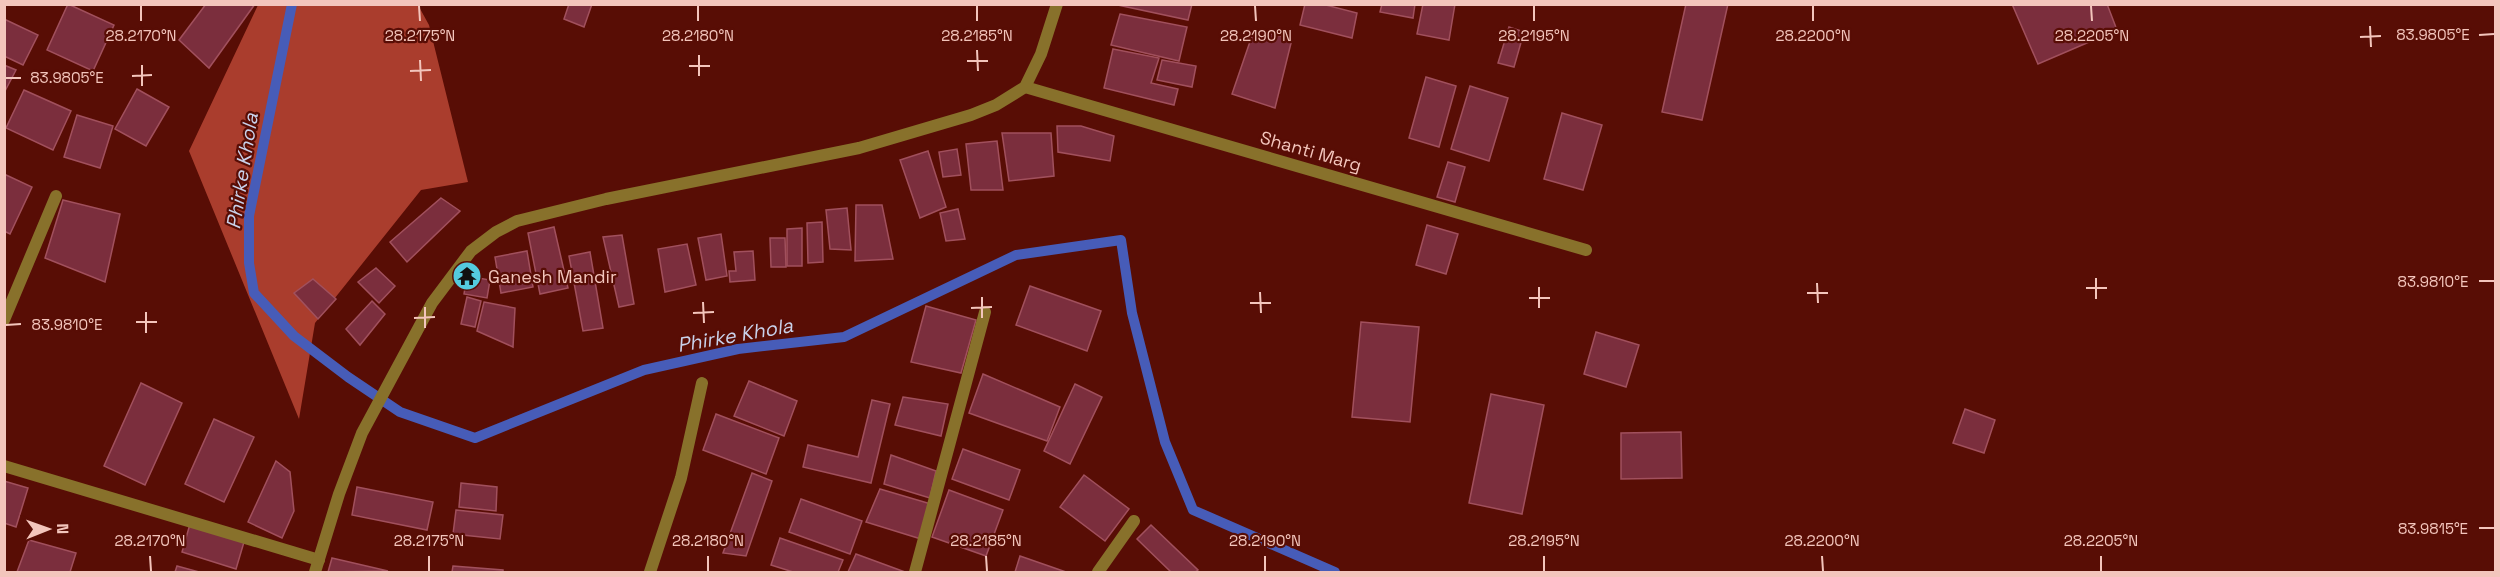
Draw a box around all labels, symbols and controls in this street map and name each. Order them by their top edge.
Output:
text: 83.9805°E [2396,25,2470,44]
text: 28.2170°N [105,26,177,45]
text: 28.2175°N [385,26,455,45]
text: 28.2180°N [662,26,734,45]
text: 28.2185°N [941,26,1013,45]
text: 28.2190°N [1220,26,1292,45]
text: 28.2195°N [1498,26,1570,45]
text: 28.2200°N [1775,26,1851,45]
text: 28.2205°N [2055,26,2129,45]
text: 83.9805°E [30,68,104,87]
water label: Phirke Khola [220,111,264,231]
street label: Shanti Marg [1258,126,1364,176]
temple icon: Ganesh Mandir [451,260,483,292]
place label: Ganesh Mandir [488,265,617,288]
text: 83.9810°E [2398,272,2468,291]
water label: Phirke Khola [675,312,795,358]
text: 83.9810°E [32,315,102,334]
north arrow [18,499,78,559]
text: 83.9815°E [2398,519,2468,538]
text: N [52,523,73,534]
text: 28.2170°N [114,531,186,550]
text: 28.2175°N [394,531,464,550]
text: 28.2180°N [672,531,744,550]
text: 28.2185°N [950,531,1022,550]
text: 28.2190°N [1229,531,1301,550]
text: 28.2195°N [1508,531,1580,550]
text: 28.2200°N [1784,531,1860,550]
text: 28.2205°N [2064,531,2138,550]

